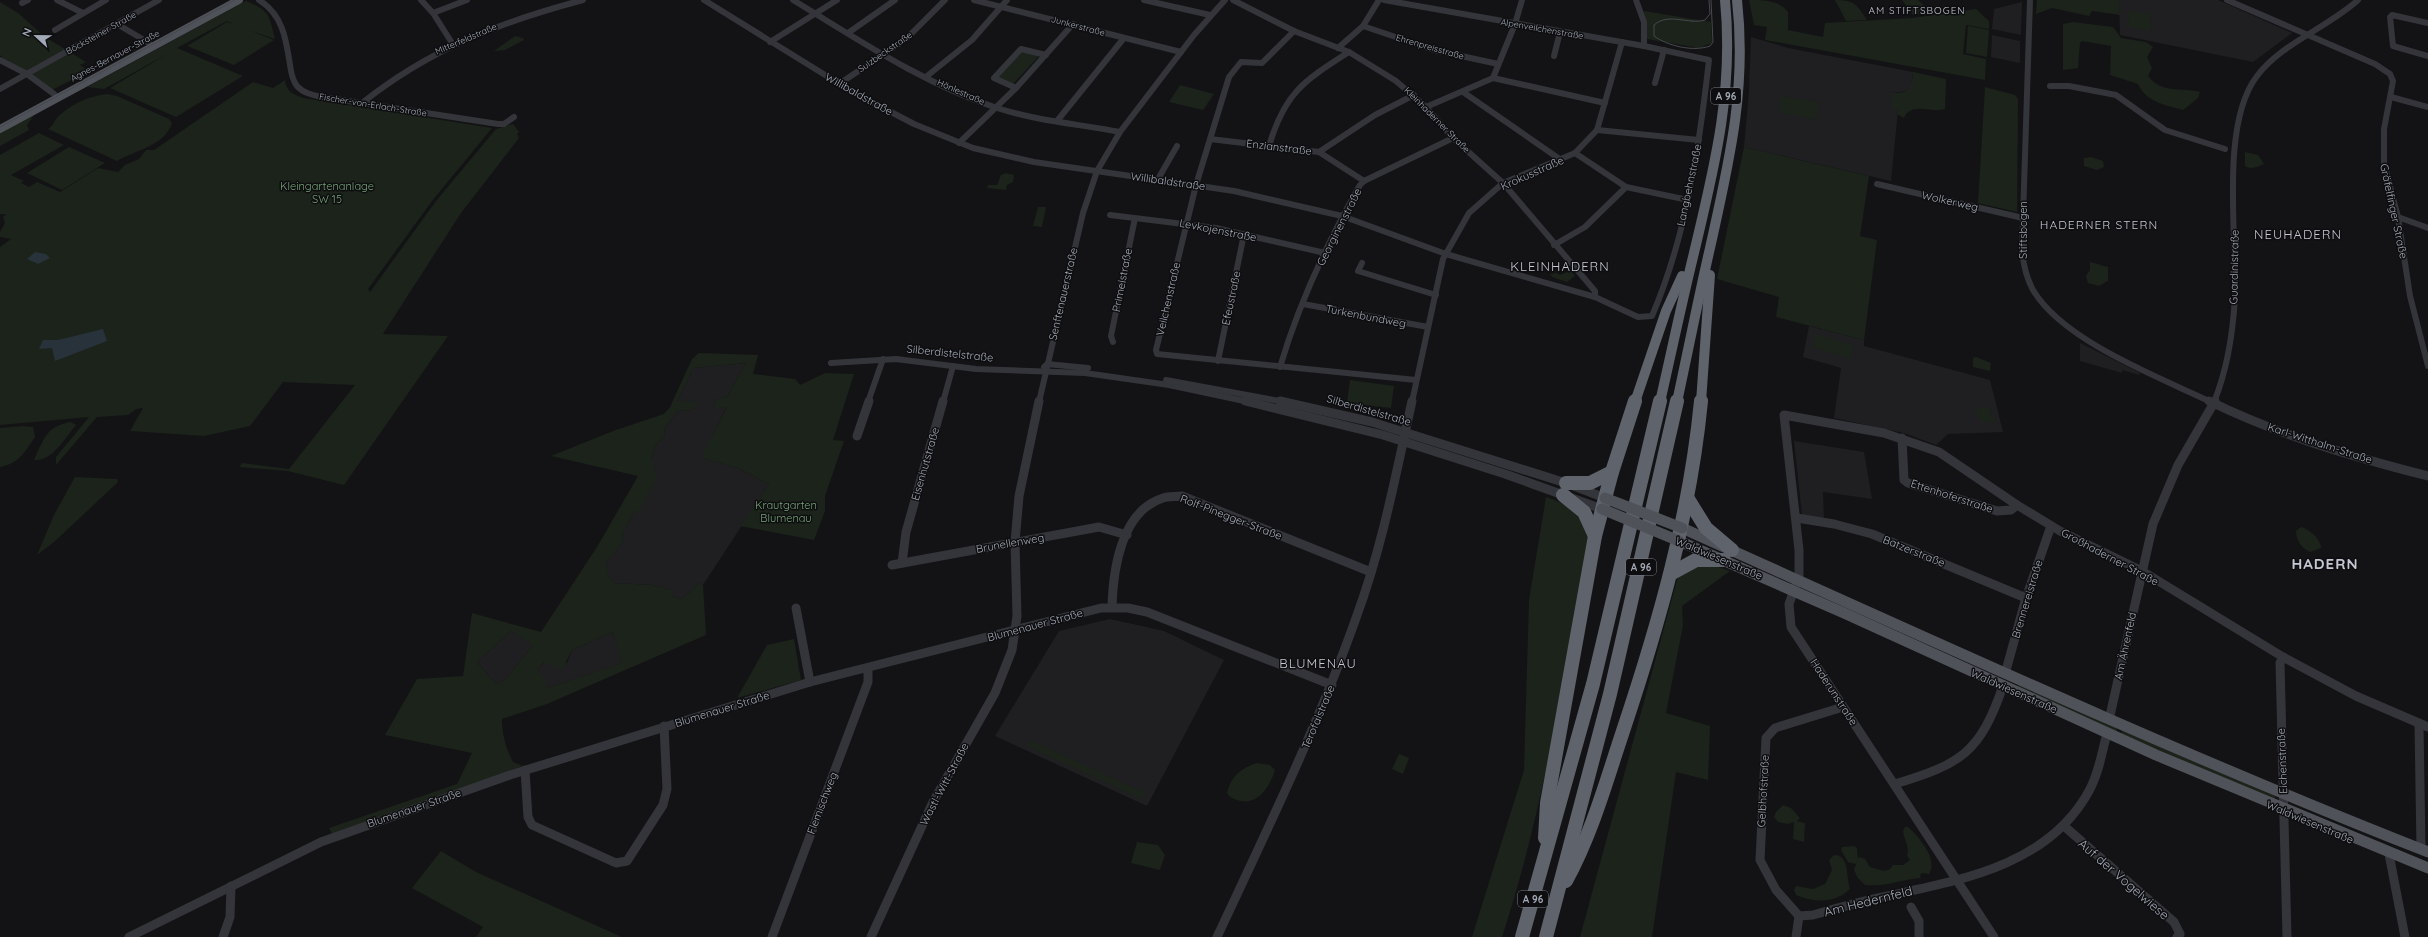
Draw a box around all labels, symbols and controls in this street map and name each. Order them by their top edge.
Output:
district label: AM STIFTSBOGEN [1868,4,1966,17]
street label: Böcksteiner Straße [64,9,138,56]
street label: Junkerstraße [1050,13,1106,38]
north arrow [16,16,56,56]
street label: Alpenveilchenstraße [1500,16,1584,41]
street label: Mitterfeldstraße [433,21,498,57]
text: N [19,26,35,39]
street label: Agnes-Bernauer-Straße [68,27,161,84]
street label: Sulzbeckstraße [856,29,914,74]
street label: Ehrenpreisstraße [1395,32,1465,62]
street label: Willibaldstraße [823,70,895,118]
street label: Hönlestraße [936,76,987,107]
street label: Kleinhaderner Straße [1402,84,1473,155]
road number: A 96 [1711,88,1741,104]
street label: Fischer-von-Erlach-Straße [318,91,428,118]
street label: Enzianstraße [1245,136,1313,158]
street label: Langbehnstraße [1673,143,1705,227]
street label: Krokusstraße [1498,153,1566,193]
street label: Gräfelfinger Straße [2377,162,2411,260]
street label: Willibaldstraße [1130,169,1206,193]
park label: Kleingartenanlage SW 15 [280,179,374,206]
street label: Georginenstraße [1313,186,1365,268]
street label: Wolkerweg [1920,188,1980,214]
street label: Stiftsbogen [2016,201,2030,259]
street label: Levkojenstraße [1178,216,1258,244]
district label: HADERNER STERN [2040,217,2158,232]
district label: NEUHADERN [2254,226,2342,242]
street label: Guardinistraße [2226,229,2242,305]
street label: Senftenauerstraße [1046,246,1080,342]
street label: Primelstraße [1109,247,1135,313]
district label: KLEINHADERN [1510,258,1610,274]
street label: Veilchenstraße [1153,261,1183,337]
street label: Efeustraße [1218,270,1244,326]
street label: Türkenbundweg [1325,301,1407,331]
street label: Silberdistelstraße [906,341,994,365]
street label: Silberdistelstraße [1325,391,1413,429]
street label: Karl-Witthalm-Straße [2266,420,2374,466]
street label: Eisenhutstraße [908,426,942,502]
street label: Ettenhoferstraße [1909,476,1995,516]
street label: Rolf-Pinegger-Straße [1178,491,1284,543]
park label: Krautgarten Blumenau [755,498,817,525]
street label: Großhaderner Straße [2059,525,2161,589]
street label: Brunellenweg [975,530,1045,556]
street label: Batzerstraße [1881,532,1947,570]
street label: Waldwiesenstraße [1673,533,1765,583]
district label: HADERN [2291,554,2359,573]
street label: Brennereistraße [2008,558,2046,640]
road number: A 96 [1626,559,1656,575]
street label: Blumenauer Straße [986,606,1084,644]
street label: Am Ährenfeld [2111,611,2139,681]
district label: BLUMENAU [1279,655,1357,671]
street label: Haderunstraße [1807,656,1861,728]
street label: Waldwiesenstraße [1968,666,2060,716]
street label: Terofalstraße [1298,683,1338,751]
street label: Blumenauer Straße [673,688,771,730]
street label: Eichenstraße [2274,728,2290,794]
street label: Wastl-Witt-Straße [916,740,972,828]
street label: Gelbhofstraße [1754,754,1772,828]
street label: Flemischweg [804,770,840,836]
street label: Blumenauer Straße [365,785,463,831]
street label: Waldwiesenstraße [2264,797,2356,847]
street label: Auf der Vogelwiese [2075,835,2173,923]
street label: Am Hedernfeld [1822,882,1914,920]
road number: A 96 [1518,891,1548,907]

